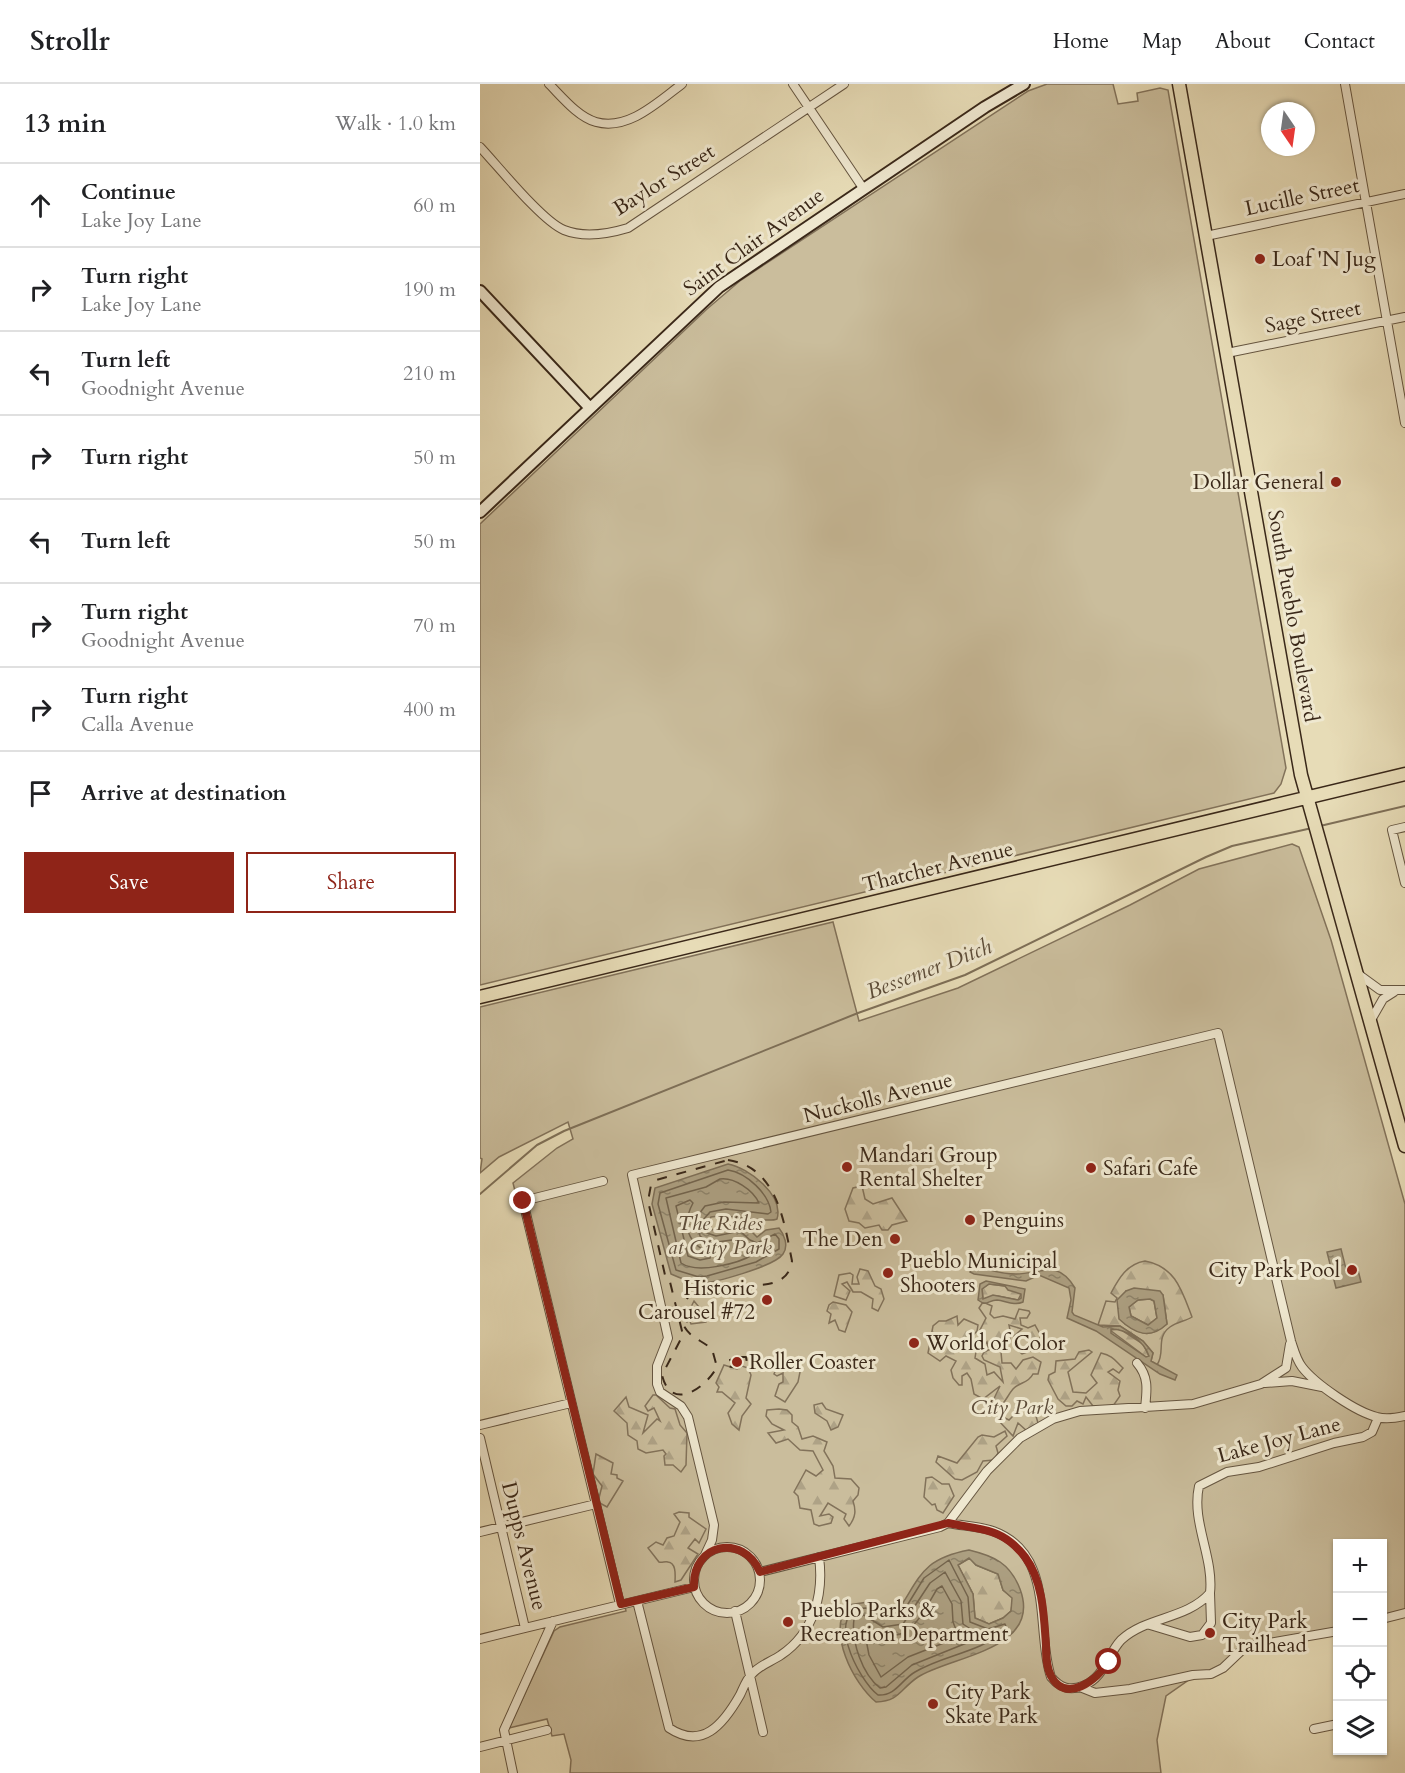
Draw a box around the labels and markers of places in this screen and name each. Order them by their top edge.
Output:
place label: Loaf 'N Jug [1272,245,1376,274]
marker: Loaf 'N Jug [1253,252,1267,266]
place label: Dollar General [1193,468,1324,497]
marker: Dollar General [1329,475,1343,489]
place label: Mandari Group Rental Shelter [859,1141,998,1194]
place label: Safari Cafe [1103,1154,1198,1183]
marker: Mandari Group Rental Shelter [840,1160,854,1174]
marker: Safari Cafe [1084,1161,1098,1175]
place label: Penguins [982,1206,1064,1235]
marker: Penguins [963,1213,977,1227]
place label: The Den [802,1225,883,1254]
marker: The Den [888,1232,902,1246]
place label: Pueblo Municipal Shooters [900,1247,1057,1300]
place label: City Park Pool [1208,1256,1340,1285]
marker: City Park Pool [1345,1263,1359,1277]
marker: Pueblo Municipal Shooters [881,1266,895,1280]
place label: Historic Carousel #72 [638,1274,755,1327]
marker: Historic Carousel #72 [760,1293,774,1307]
place label: World of Color [925,1329,1066,1358]
marker: World of Color [907,1336,921,1350]
place label: Roller Coaster [749,1348,876,1377]
marker: Roller Coaster [730,1355,744,1369]
place label: Pueblo Parks & Recreation Department [800,1596,1009,1649]
place label: City Park Trailhead [1222,1607,1308,1660]
marker: Pueblo Parks & Recreation Department [781,1615,795,1629]
marker: City Park Trailhead [1203,1626,1217,1640]
place label: City Park Skate Park [945,1678,1039,1731]
marker: City Park Skate Park [926,1697,940,1711]

